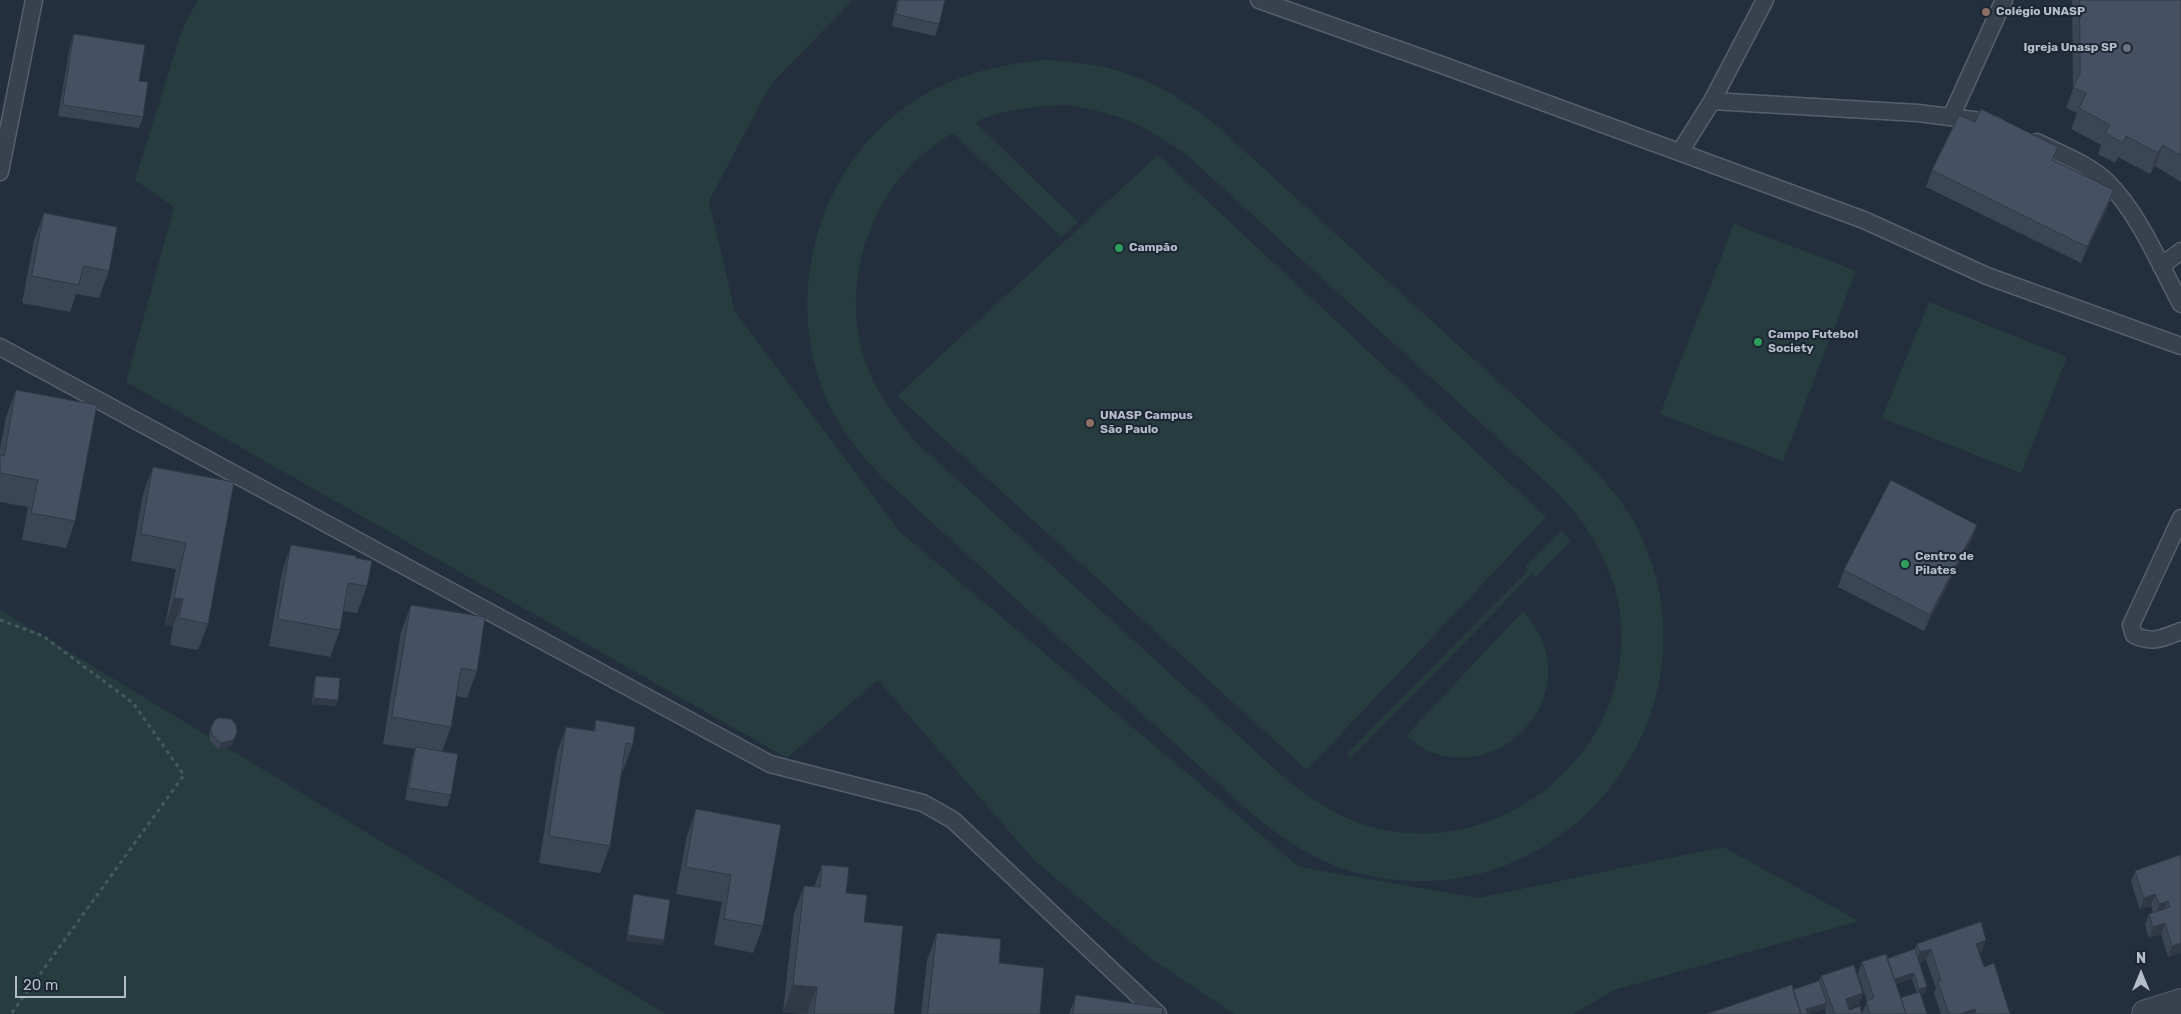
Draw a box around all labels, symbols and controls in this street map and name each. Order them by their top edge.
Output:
place label: Colégio UNASP [1996,5,2085,19]
marker: Colégio UNASP [1980,6,1992,18]
place label: Igreja Unasp SP [2023,41,2117,55]
marker: Igreja Unasp SP [2121,42,2133,54]
place label: Campão [1129,241,1177,255]
marker: Campão [1113,242,1125,254]
place label: Campo Futebol Society [1768,328,1858,356]
marker: Campo Futebol Society [1752,336,1764,348]
place label: UNASP Campus São Paulo [1100,409,1193,437]
marker: UNASP Campus São Paulo [1084,417,1096,429]
place label: Centro de Pilates [1915,550,1974,578]
marker: Centro de Pilates [1899,558,1911,570]
north arrow [2116,949,2166,999]
text: N [2136,950,2146,967]
scale bar [18,966,129,998]
text: 20 m [23,976,58,994]

